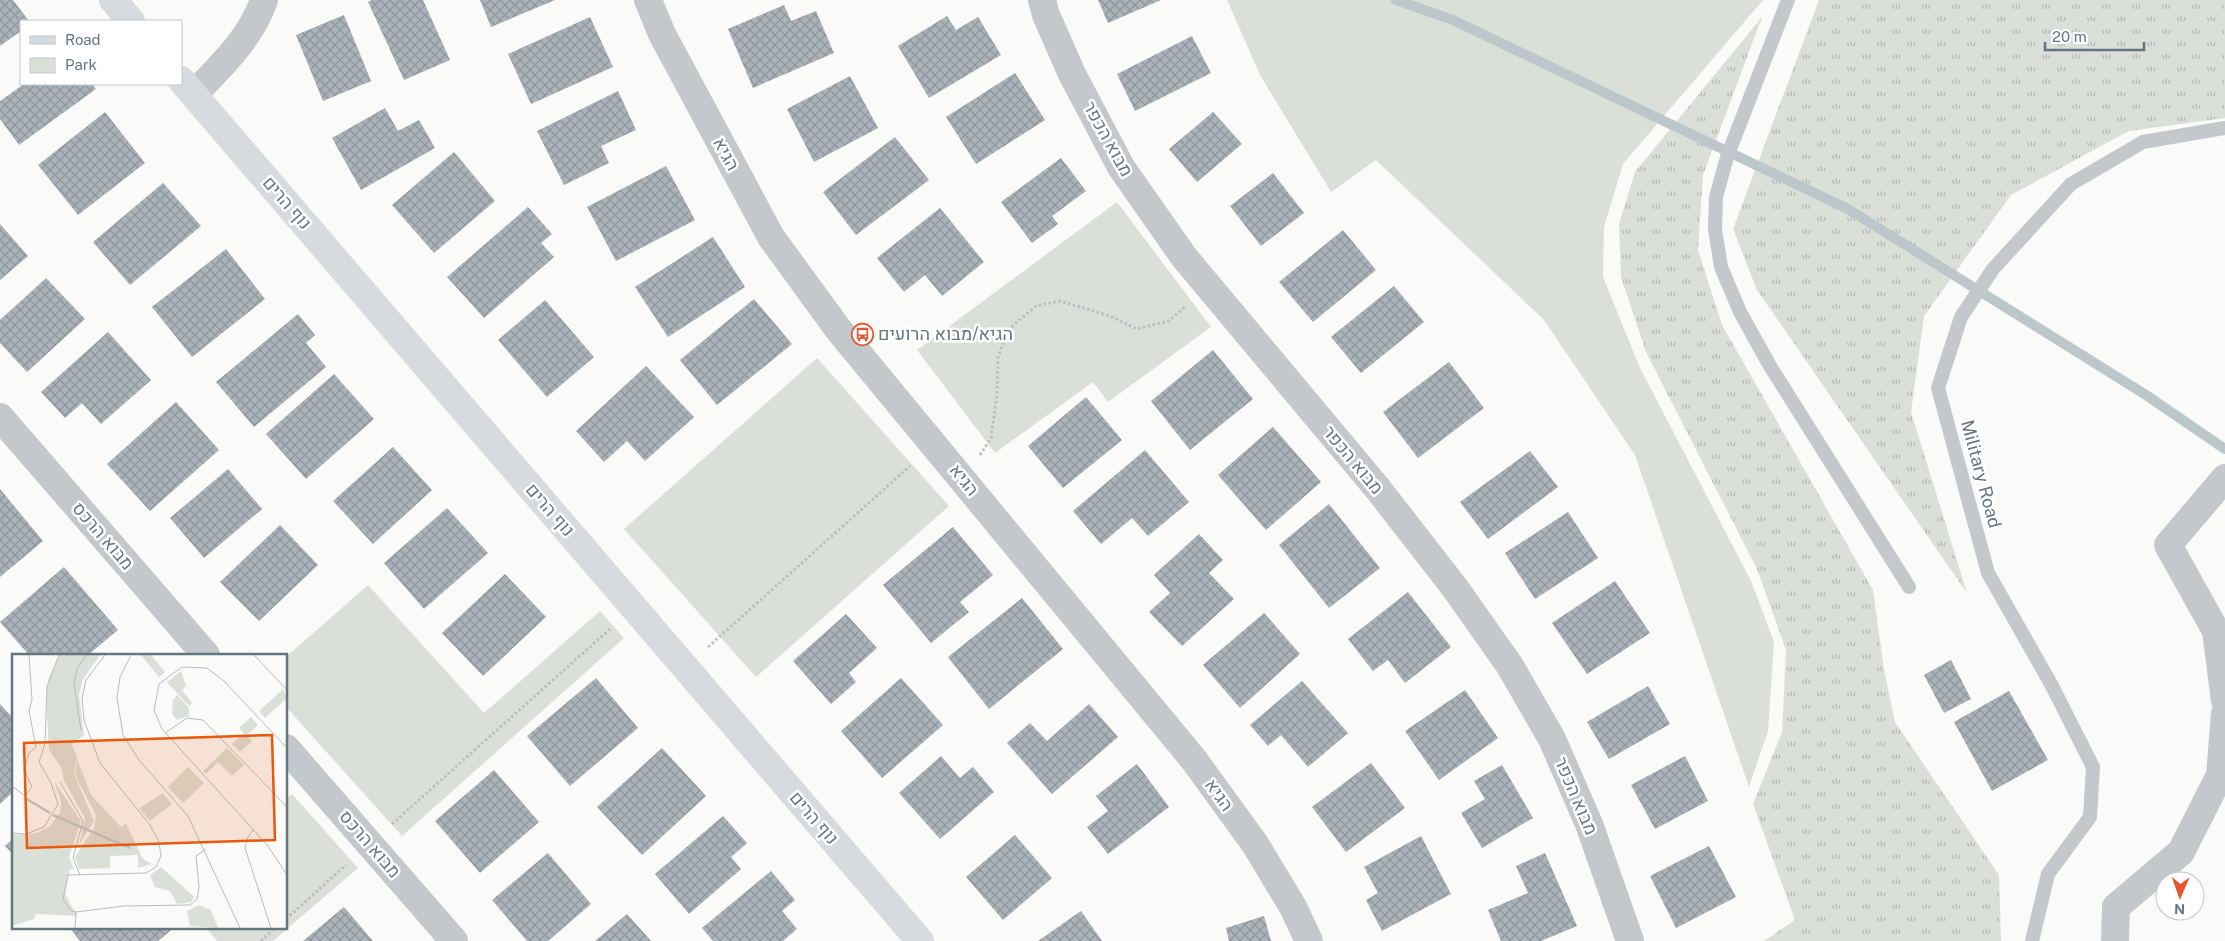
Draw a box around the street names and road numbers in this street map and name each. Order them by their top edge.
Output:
street label: מבוא הכפר [1079,98,1138,180]
street label: הגיא [709,134,744,174]
street label: נוף הרים [259,172,316,233]
street label: Military Road [1957,418,2006,530]
street label: מבוא הכפר [1319,421,1388,498]
street label: הגיא [945,460,983,500]
street label: נוף הרים [522,479,579,540]
street label: מבוא הרכס [68,498,138,574]
street label: מבוא הכפר [1551,754,1602,838]
street label: הגיא [1201,775,1238,815]
street label: נוף הרים [786,787,843,848]
street label: מבוא הרכס [335,806,405,882]

